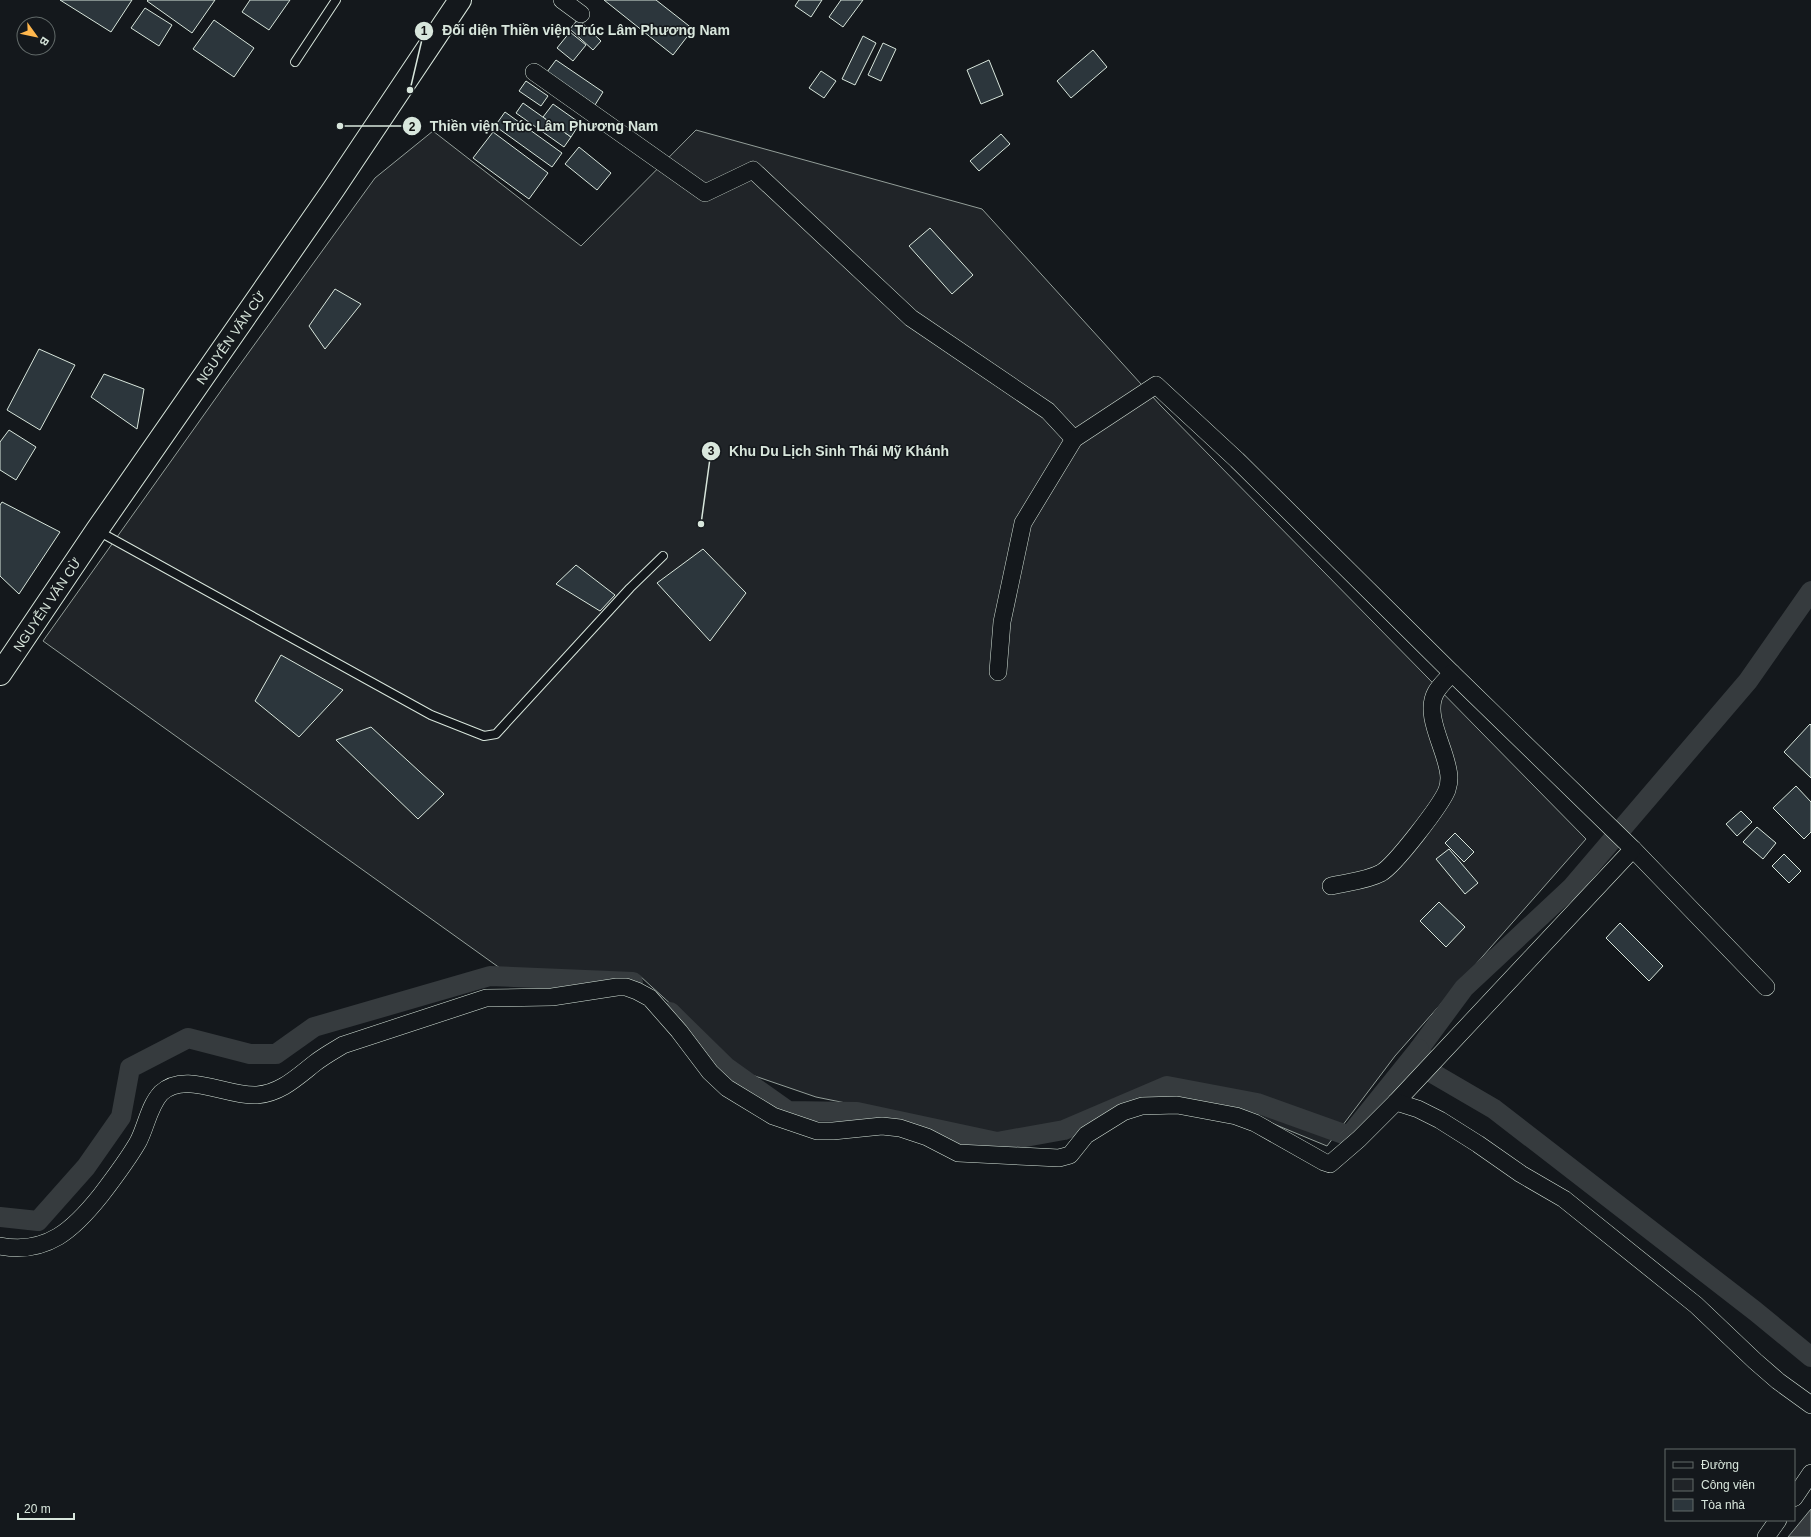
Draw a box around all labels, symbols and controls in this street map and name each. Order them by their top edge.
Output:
north arrow [16,16,56,56]
callout: Đối diện Thiền viện Trúc Lâm Phương Nam [414,18,738,44]
text: Đối diện Thiền viện Trúc Lâm Phương Nam [442,22,730,38]
text: 1 [421,24,428,38]
text: B [37,35,52,48]
callout: Thiền viện Trúc Lâm Phương Nam [402,113,666,139]
text: Thiền viện Trúc Lâm Phương Nam [430,118,658,134]
text: 2 [409,120,416,134]
street label: NGUYỄN VĂN CỪ [193,288,269,387]
callout: Khu Du Lịch Sinh Thái Mỹ Khánh [701,438,957,464]
text: Khu Du Lịch Sinh Thái Mỹ Khánh [729,443,949,459]
text: 3 [708,444,715,458]
street label: NGUYỄN VĂN CỪ [10,555,84,654]
legend [1665,1449,1795,1521]
text: Đường [1701,1458,1739,1472]
text: Công viên [1701,1478,1755,1492]
scale bar [18,1495,74,1521]
text: Tòa nhà [1701,1498,1745,1512]
text: 20 m [24,1502,51,1516]

